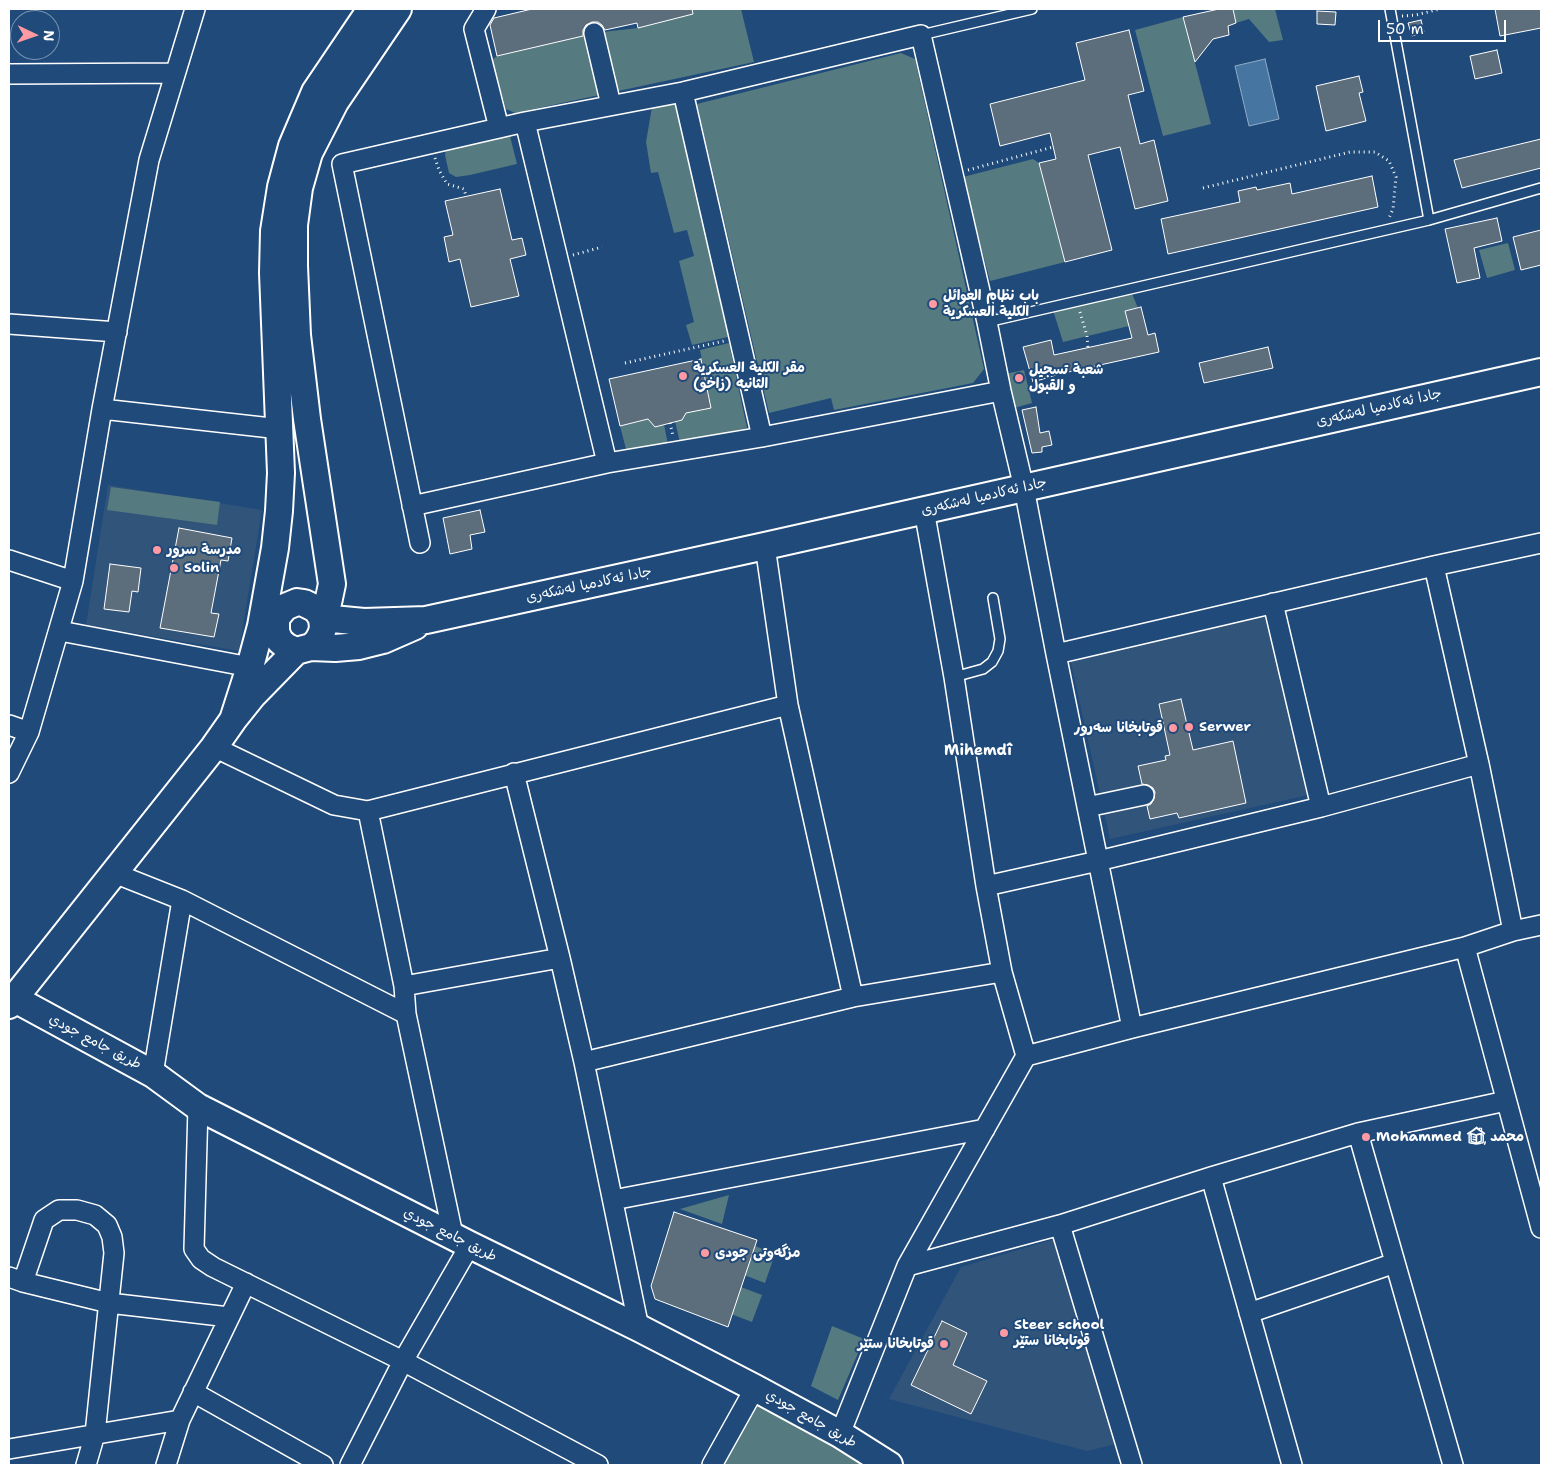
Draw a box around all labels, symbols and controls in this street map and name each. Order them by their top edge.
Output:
north arrow [10,10,60,60]
scale bar [1380,10,1508,42]
text: 50 m [1386,19,1424,39]
text: N [40,30,58,42]
place label: باب نظام العوائل الكلية العسكرية [943,288,1039,321]
marker: باب نظام العوائل الكلية العسكرية [927,298,939,310]
place label: مقر الكلية العسكرية الثانيه (زاخو) [693,360,805,392]
place label: شعبة تسجيل و القبول [1029,362,1103,394]
marker: مقر الكلية العسكرية الثانيه (زاخو) [677,370,689,382]
marker: شعبة تسجيل و القبول [1013,372,1025,384]
street label: جادا ئه‌كادميا له‌شكه‌رى [1315,385,1443,431]
street label: جادا ئه‌كادميا له‌شكه‌رى [920,474,1048,520]
place label: مدرسة سرور [167,542,241,558]
marker: مدرسة سرور [151,544,163,556]
place label: Solin [184,560,219,576]
marker: Solin [168,562,180,574]
street label: جادا ئه‌كادميا له‌شكه‌رى [525,563,653,607]
place label: Serwer [1199,719,1251,735]
place label: قوتابخانا سه‌رور [1074,720,1163,736]
marker: Serwer [1183,721,1195,733]
marker: قوتابخانا سه‌رور [1167,722,1179,734]
district label: Mihemdî [944,742,1012,760]
street label: طريق جامع جودي [46,1011,144,1073]
place label: Mohammed 🏠 محمد [1376,1129,1524,1145]
marker: Mohammed 🏠 محمد [1360,1131,1372,1143]
street label: طريق جامع جودي [401,1204,499,1266]
place label: مزگەوتی جودی [715,1245,800,1261]
marker: مزگەوتی جودی [699,1247,711,1259]
place label: Steer school قوتابخانا ستێر [1014,1317,1104,1350]
marker: Steer school قوتابخانا ستێر [998,1327,1010,1339]
place label: قوتابخانا ستێر [858,1336,934,1352]
marker: قوتابخانا ستێر [938,1338,950,1350]
street label: طريق جامع جودي [763,1386,859,1452]

